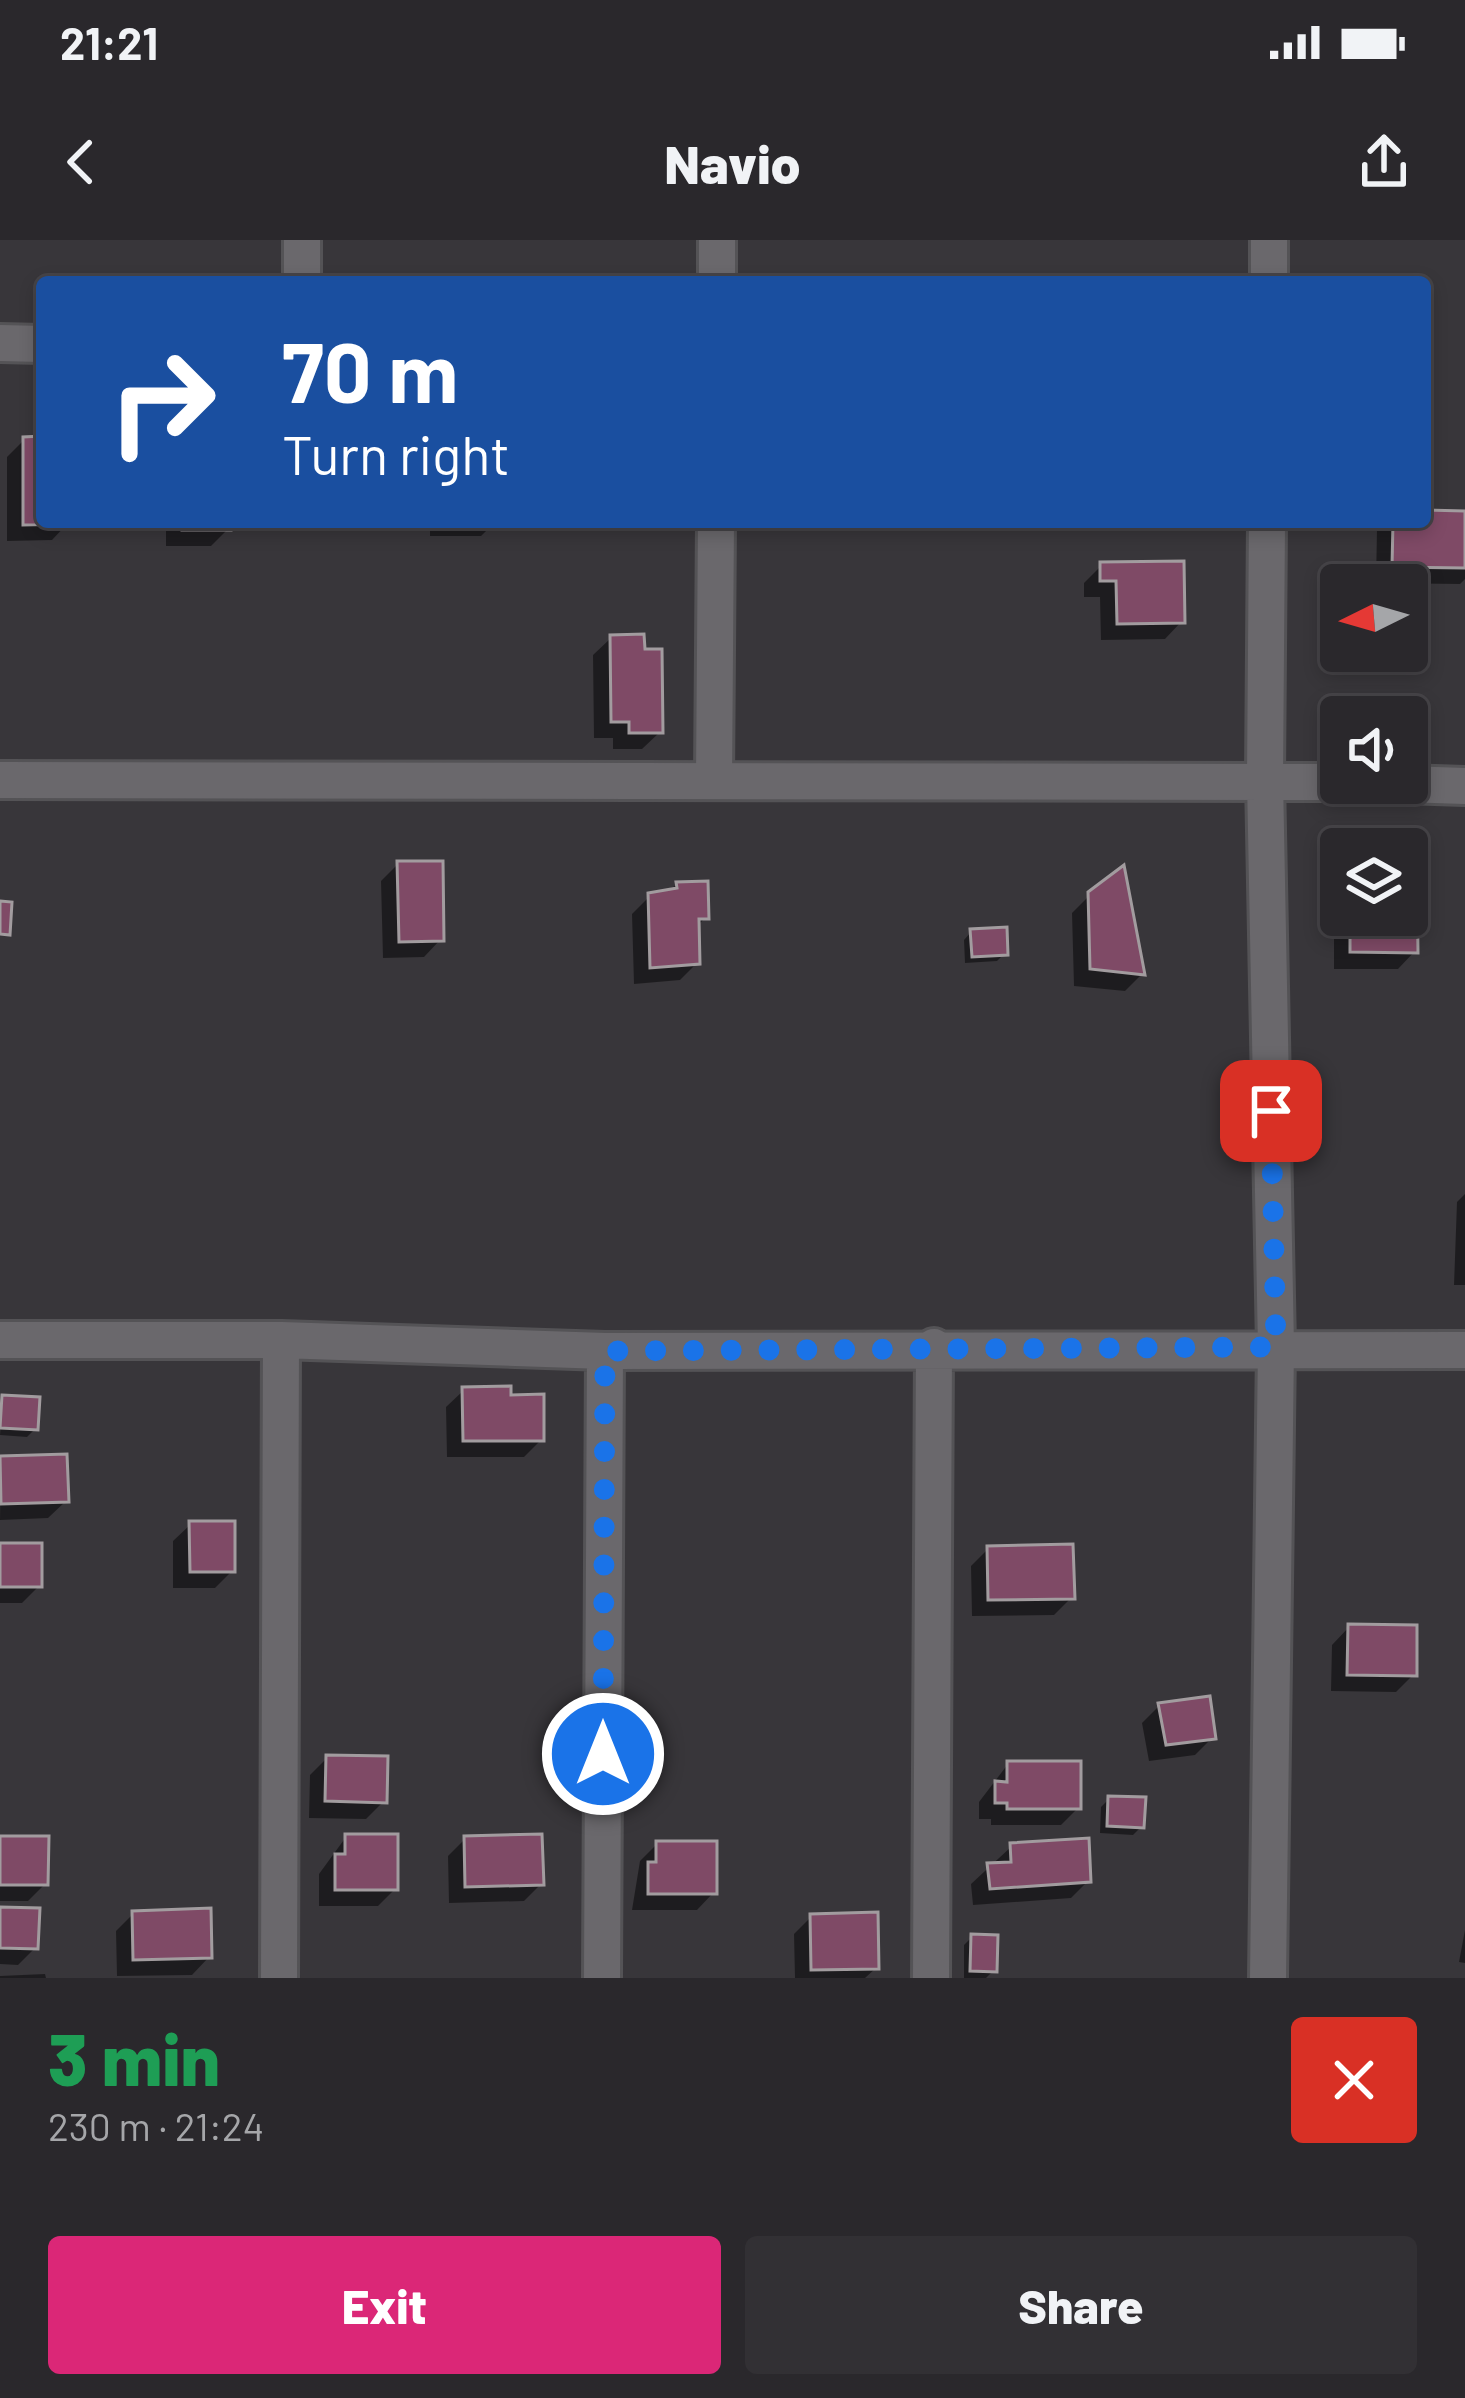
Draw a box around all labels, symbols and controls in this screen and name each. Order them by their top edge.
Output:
text: 21:21 [60,15,158,69]
icon: back [48,129,114,195]
icon: share [1351,129,1417,195]
text: Navio [664,130,801,195]
text: 70 m [282,319,458,420]
icon: right [84,324,240,480]
text: Turn right [282,421,510,486]
north arrow [1320,564,1428,672]
map controls [1320,564,1428,936]
button: sound [1320,696,1428,804]
button: layers [1320,828,1428,936]
pin [1220,1060,1322,1162]
icon: arrive [1238,1078,1304,1144]
position arrow [540,1691,666,1817]
text: 3 min [48,2014,220,2100]
button: close [1291,2017,1417,2143]
text: 230 m · 21:24 [48,2102,264,2149]
button: Exit [48,2236,721,2374]
button: Share [745,2236,1417,2374]

